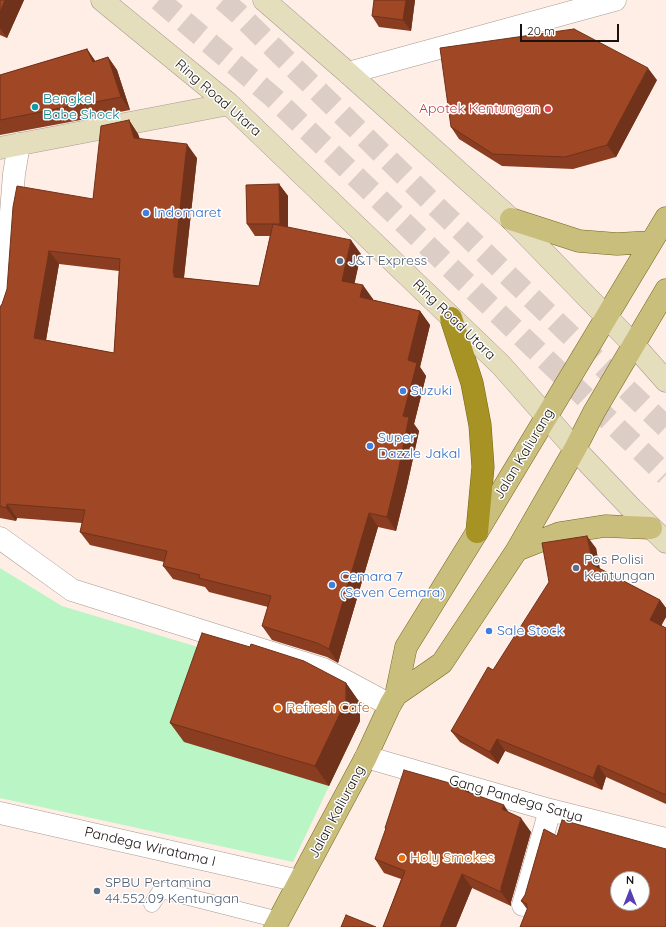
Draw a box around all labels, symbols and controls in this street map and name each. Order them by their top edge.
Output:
scale bar [522,16,621,42]
text: 20 m [527,23,555,38]
street label: Ring Road Utara [172,56,264,140]
place label: Bengkel Babe Shock [43,91,120,124]
place label: Apotek Kentungan [419,101,540,117]
marker: Bengkel Babe Shock [30,102,40,112]
marker: Apotek Kentungan [543,104,553,114]
place label: Indomaret [154,205,222,221]
marker: Indomaret [141,208,151,218]
place label: J&T Express [348,253,427,269]
marker: J&T Express [335,256,345,266]
street label: Ring Road Utara [409,276,499,364]
place label: Suzuki [411,383,452,399]
marker: Suzuki [398,386,408,396]
street label: Jalan Kaliurang [490,406,558,502]
place label: Super Dazzle Jakal [378,430,460,462]
marker: Super Dazzle Jakal [365,441,375,451]
place label: Pos Polisi Kentungan [584,552,655,584]
marker: Pos Polisi Kentungan [571,563,581,573]
place label: Cemara 7 (Seven Cemara) [340,569,445,602]
marker: Cemara 7 (Seven Cemara) [327,580,337,590]
place label: Sale Stock [497,623,564,639]
marker: Sale Stock [484,626,494,636]
place label: Refresh Cafe [286,700,370,716]
marker: Refresh Cafe [273,703,283,713]
street label: Jalan Kaliurang [305,763,369,861]
street label: Gang Pandega Satya [447,772,585,826]
street label: Pandega Wiratama I [83,824,217,870]
place label: Holy Smokes [410,850,494,866]
marker: Holy Smokes [397,853,407,863]
north arrow [610,871,650,911]
text: N [626,873,634,887]
place label: SPBU Pertamina 44.552.09 Kentungan [105,875,239,908]
marker: SPBU Pertamina 44.552.09 Kentungan [92,886,102,896]

